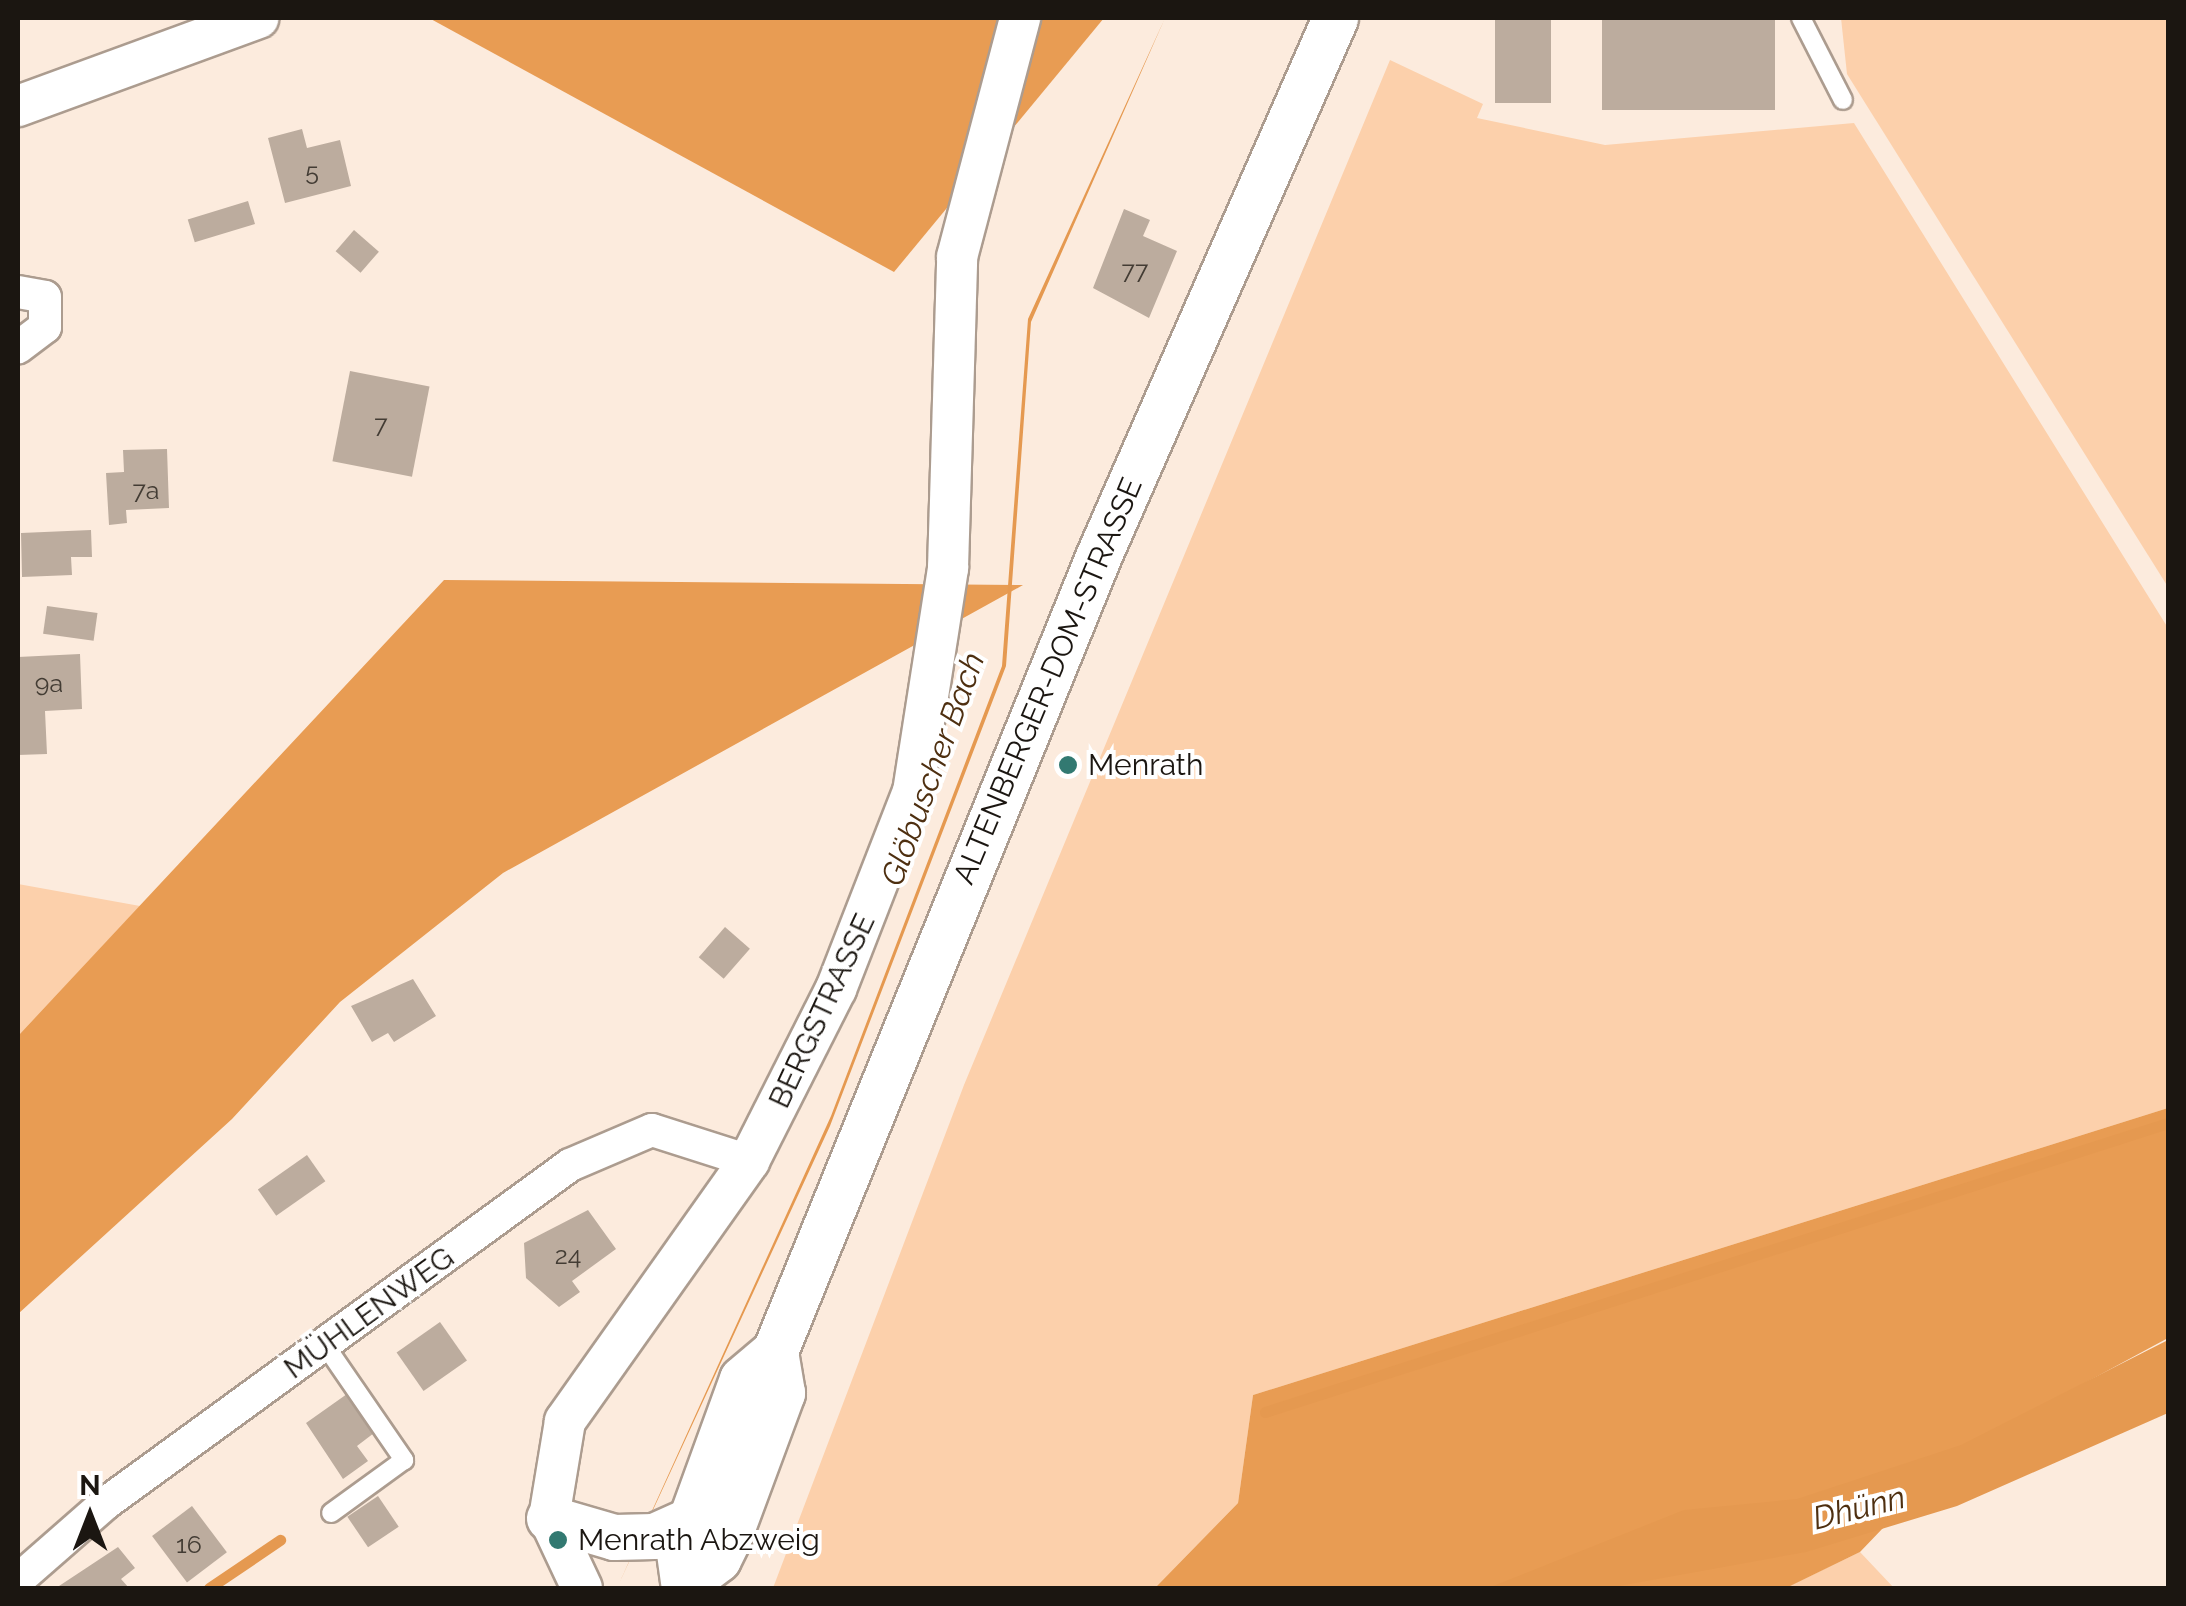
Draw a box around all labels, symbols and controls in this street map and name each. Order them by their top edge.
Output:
house number: 5 [305,156,319,186]
house number: 77 [1122,255,1148,285]
house number: 7 [374,409,388,439]
street label: ALTENBERGER-DOM-STRASSE [946,473,1150,889]
house number: 7a [133,475,159,505]
water label: Glöbuscher Bach [873,647,993,891]
house number: 9a [35,668,63,698]
place label: Menrath [1088,747,1203,783]
marker: Menrath [1057,754,1079,776]
street label: BERGSTRASSE [761,908,883,1114]
street label: MÜHLENWEG [277,1239,461,1387]
house number: 24 [555,1240,581,1270]
north arrow [40,1466,140,1566]
text: N [79,1469,101,1502]
water label: Dhünn [1809,1478,1909,1538]
place label: Menrath Abzweig [578,1522,821,1558]
house number: 16 [176,1529,202,1559]
marker: Menrath Abzweig [547,1529,569,1551]

